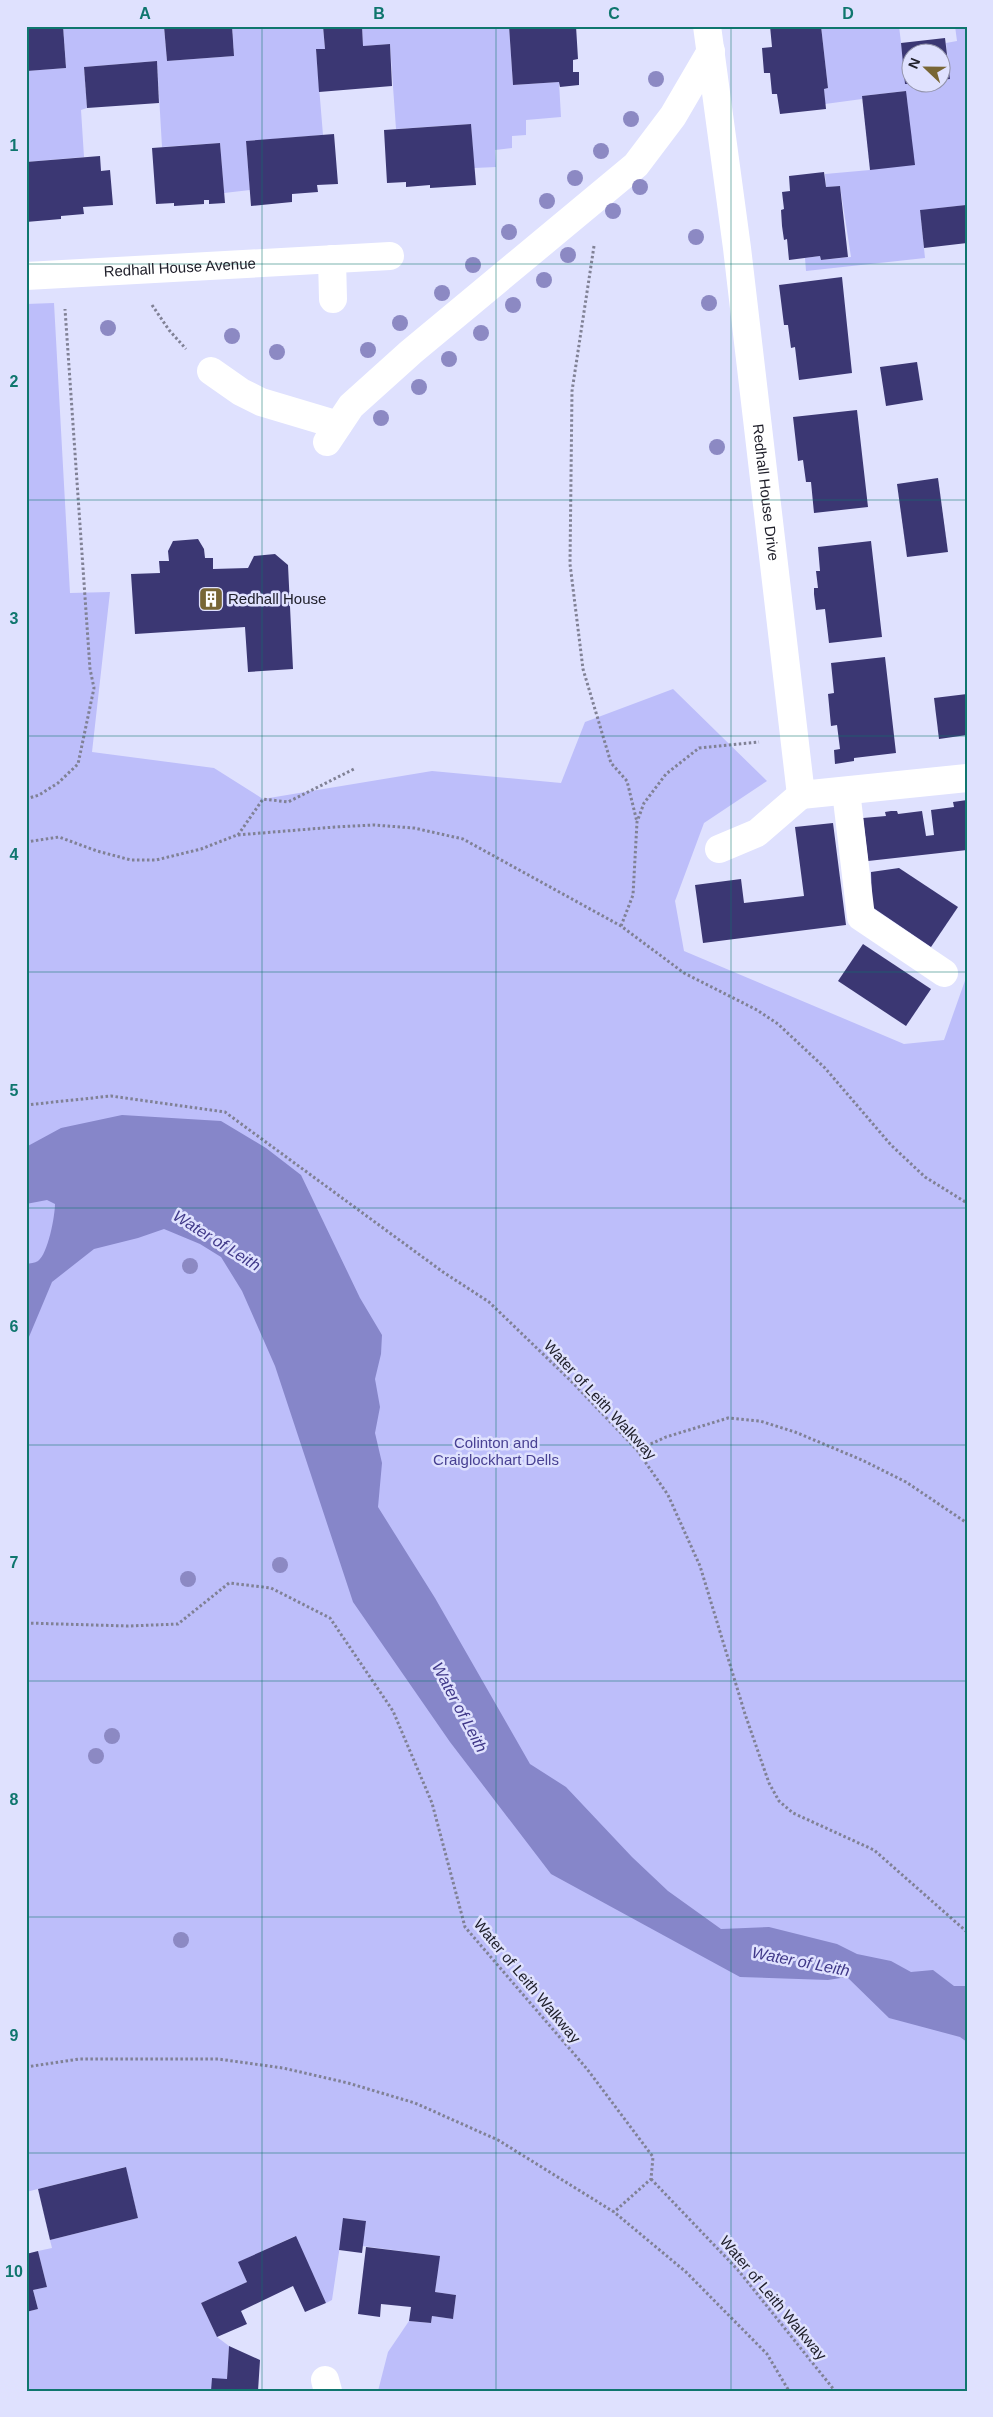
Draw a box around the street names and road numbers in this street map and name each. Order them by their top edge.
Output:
street label: Redhall House Avenue [103,254,256,280]
street label: Redhall House Drive [750,423,783,562]
street label: Water of Leith Walkway [541,1337,660,1463]
street label: Water of Leith Walkway [471,1915,584,2046]
street label: Water of Leith Walkway [717,2232,830,2363]

